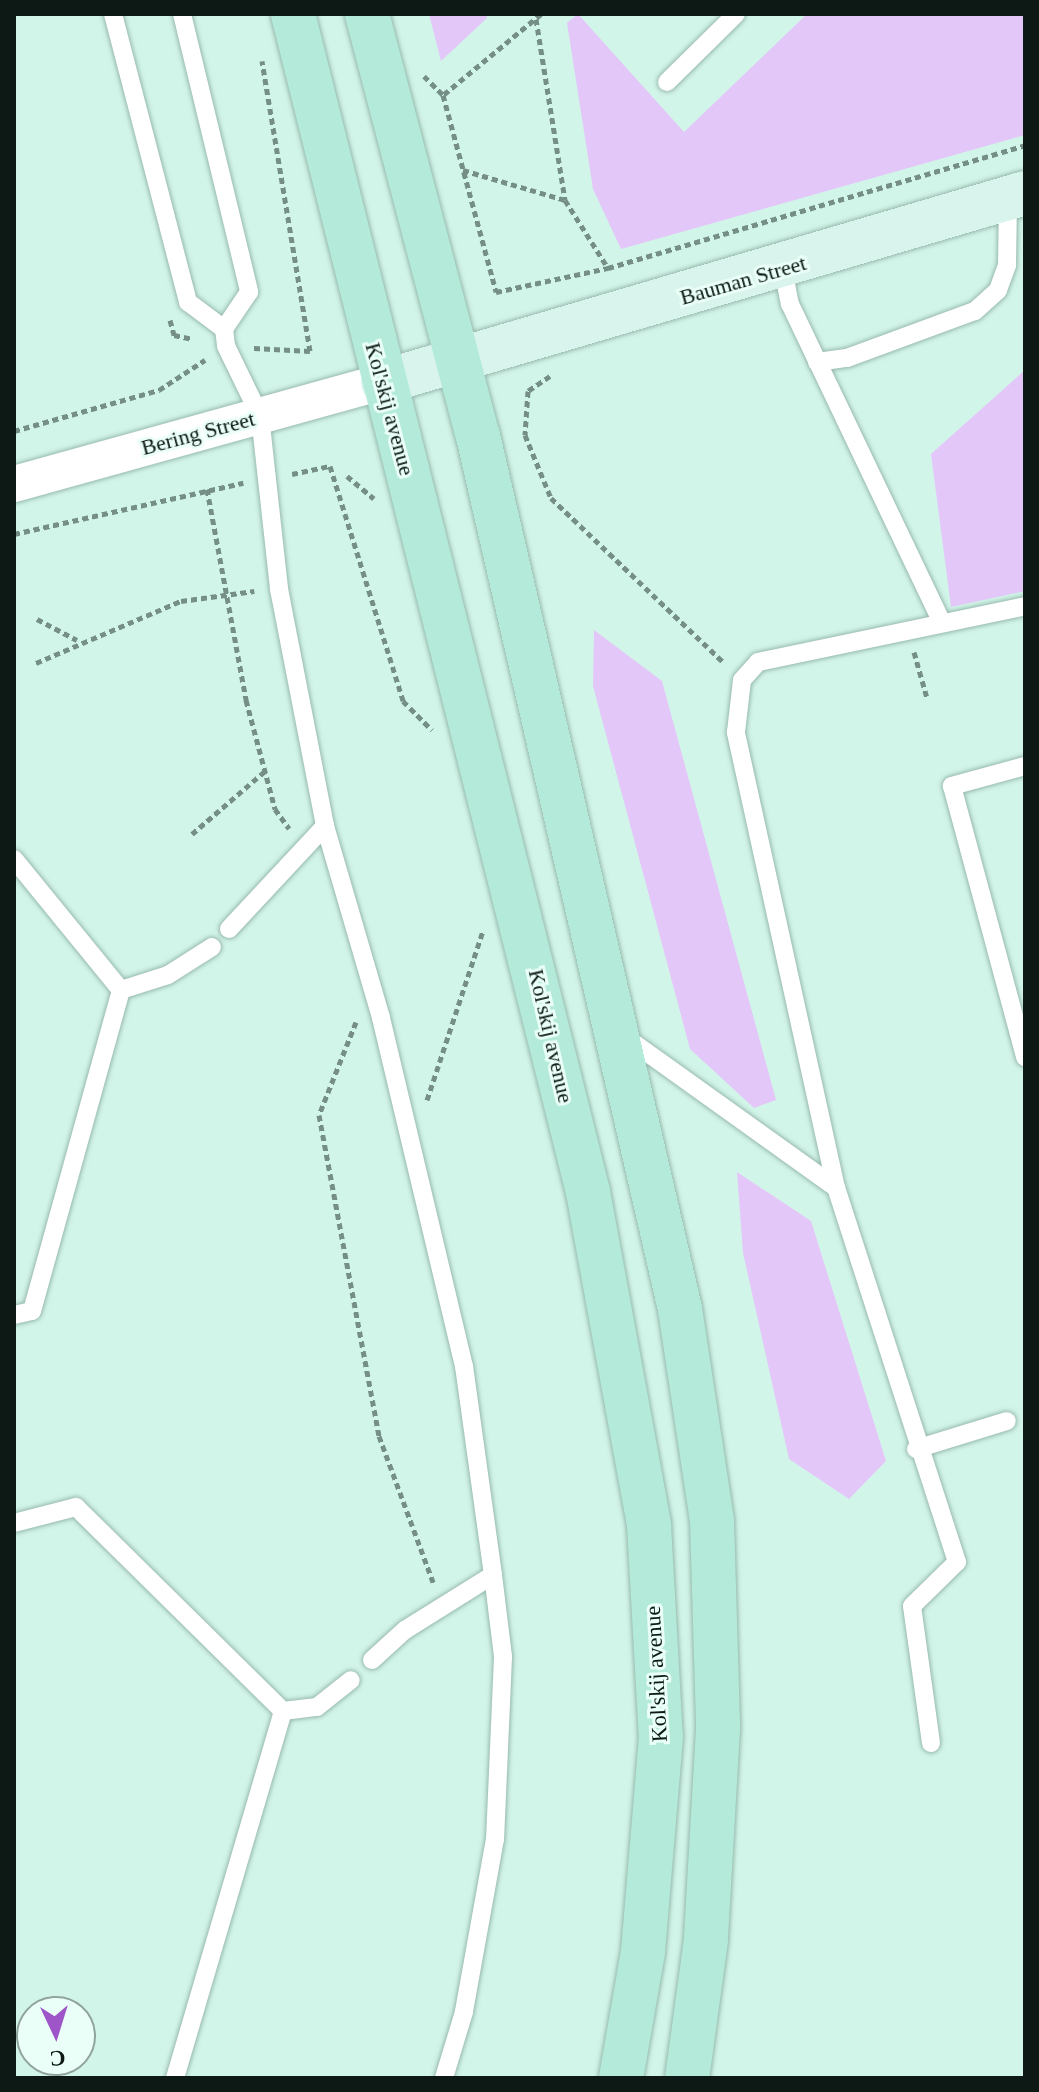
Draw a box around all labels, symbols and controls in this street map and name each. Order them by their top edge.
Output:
street label: Bauman Street [677,249,809,311]
street label: Kol'skij avenue [360,340,420,478]
street label: Bering Street [138,405,258,461]
street label: Kol'skij avenue [523,967,579,1105]
street label: Kol'skij avenue [639,1605,673,1743]
north arrow [16,1996,96,2076]
text: С [49,2045,66,2071]

